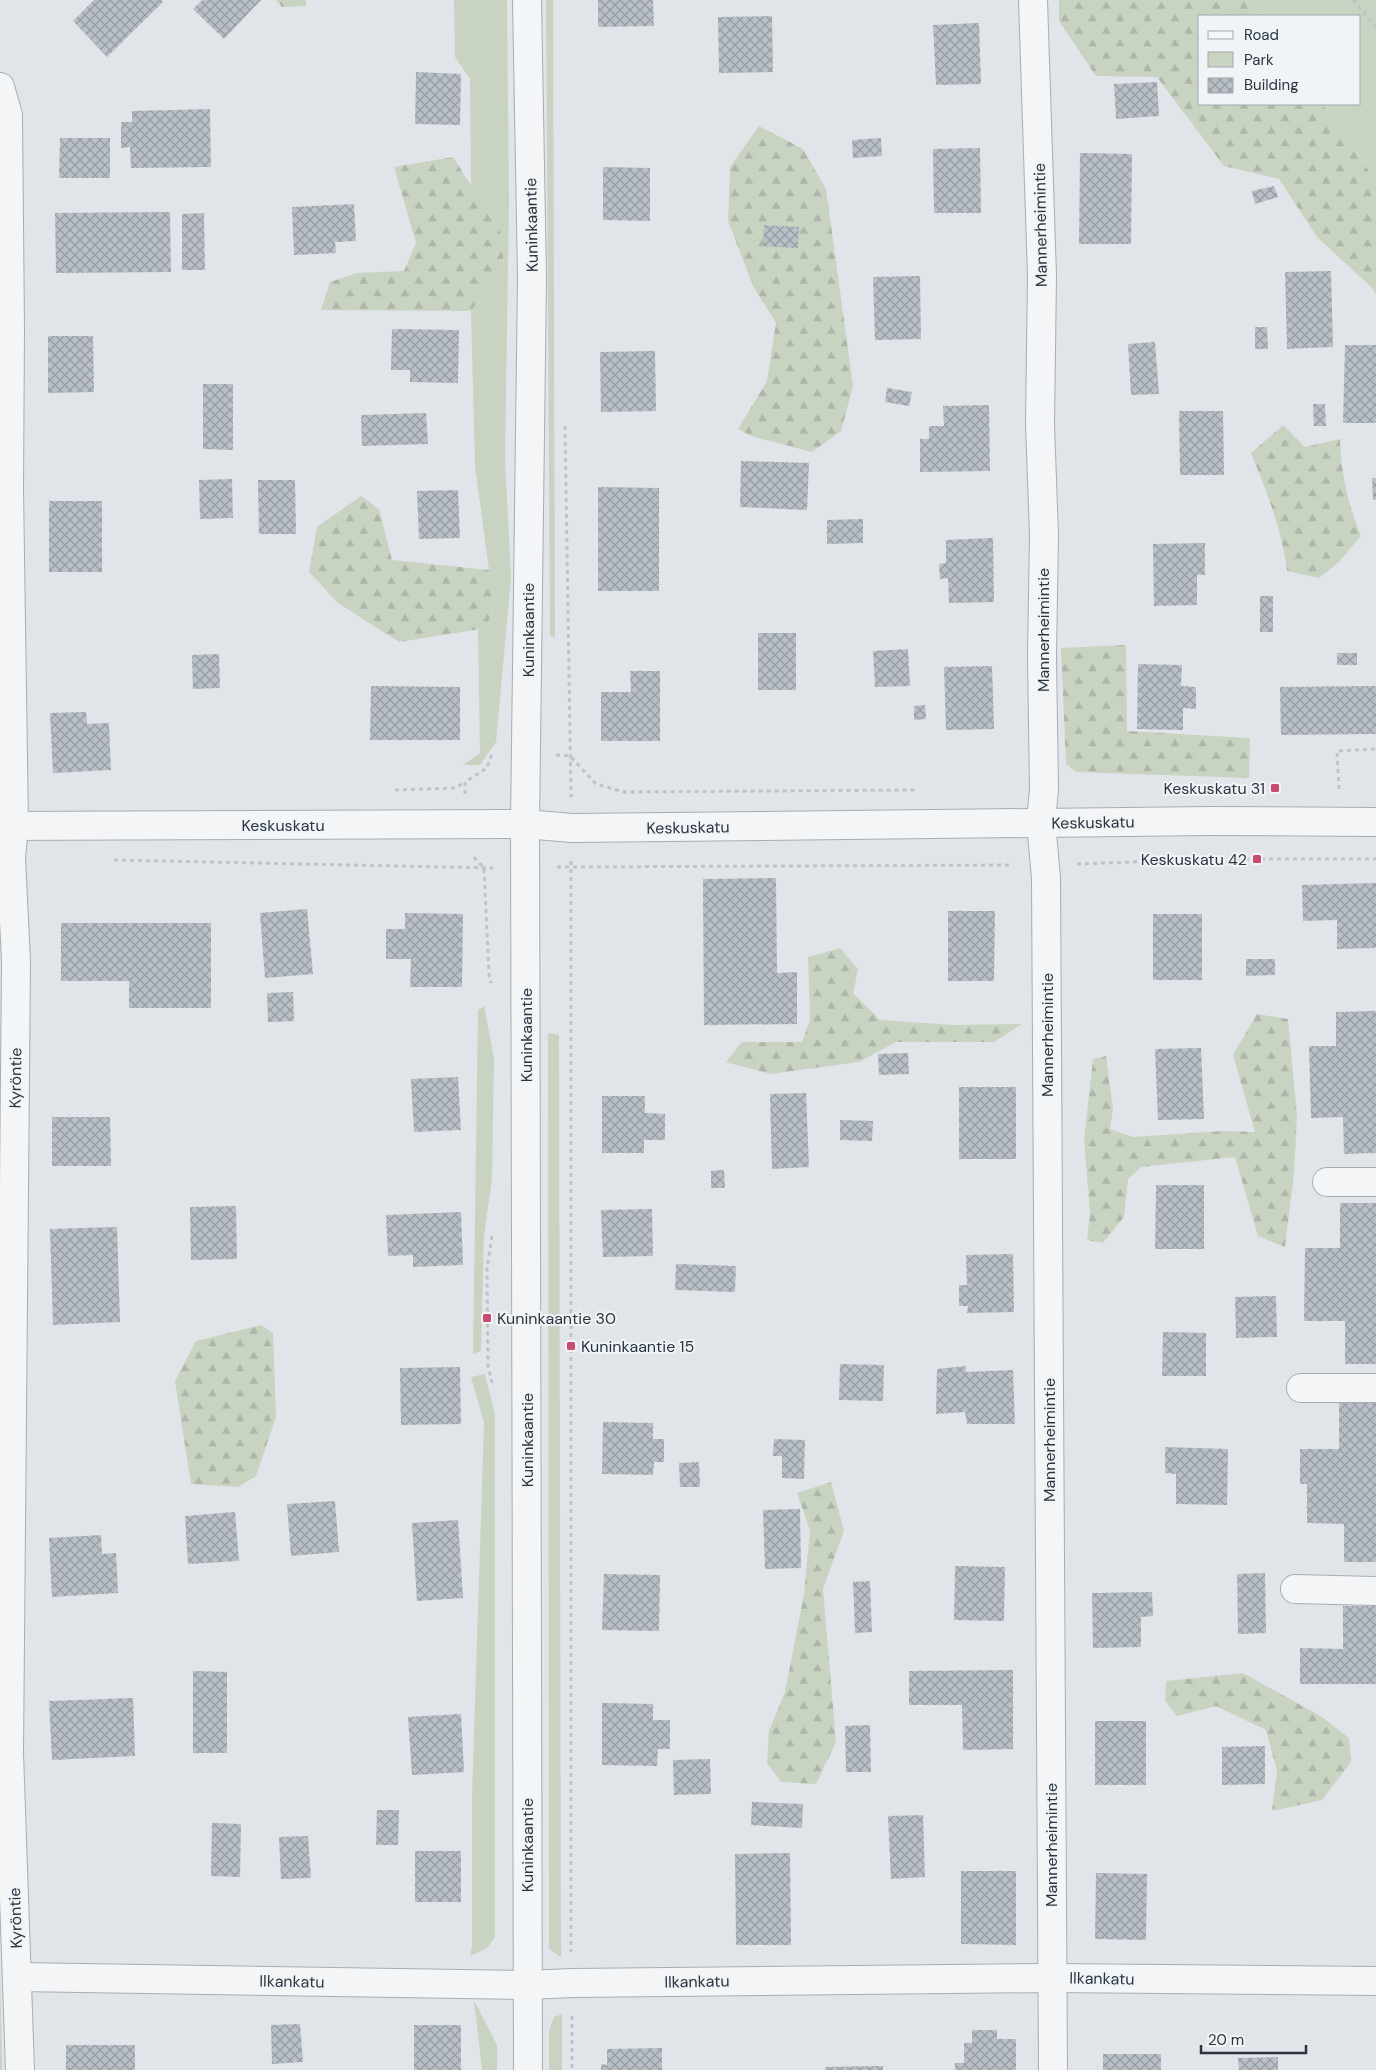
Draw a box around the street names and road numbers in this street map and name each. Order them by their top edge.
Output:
street label: Mannerheimintie [1029,163,1052,287]
street label: Kuninkaantie [520,178,543,272]
street label: Mannerheimintie [1033,568,1054,692]
street label: Kuninkaantie [518,583,539,677]
street label: Keskuskatu [1051,811,1135,834]
street label: Keskuskatu [241,815,325,836]
street label: Keskuskatu [646,816,730,839]
street label: Mannerheimintie [1037,973,1058,1097]
street label: Kuninkaantie [516,988,537,1082]
street label: Kyröntie [4,1047,27,1109]
street label: Mannerheimintie [1039,1378,1060,1502]
street label: Kuninkaantie [517,1393,538,1487]
street label: Mannerheimintie [1041,1783,1062,1907]
street label: Kuninkaantie [517,1798,538,1892]
street label: Kyröntie [4,1887,27,1949]
street label: Ilkankatu [1069,1967,1135,1990]
street label: Ilkankatu [259,1970,325,1993]
street label: Ilkankatu [664,1970,730,1993]

